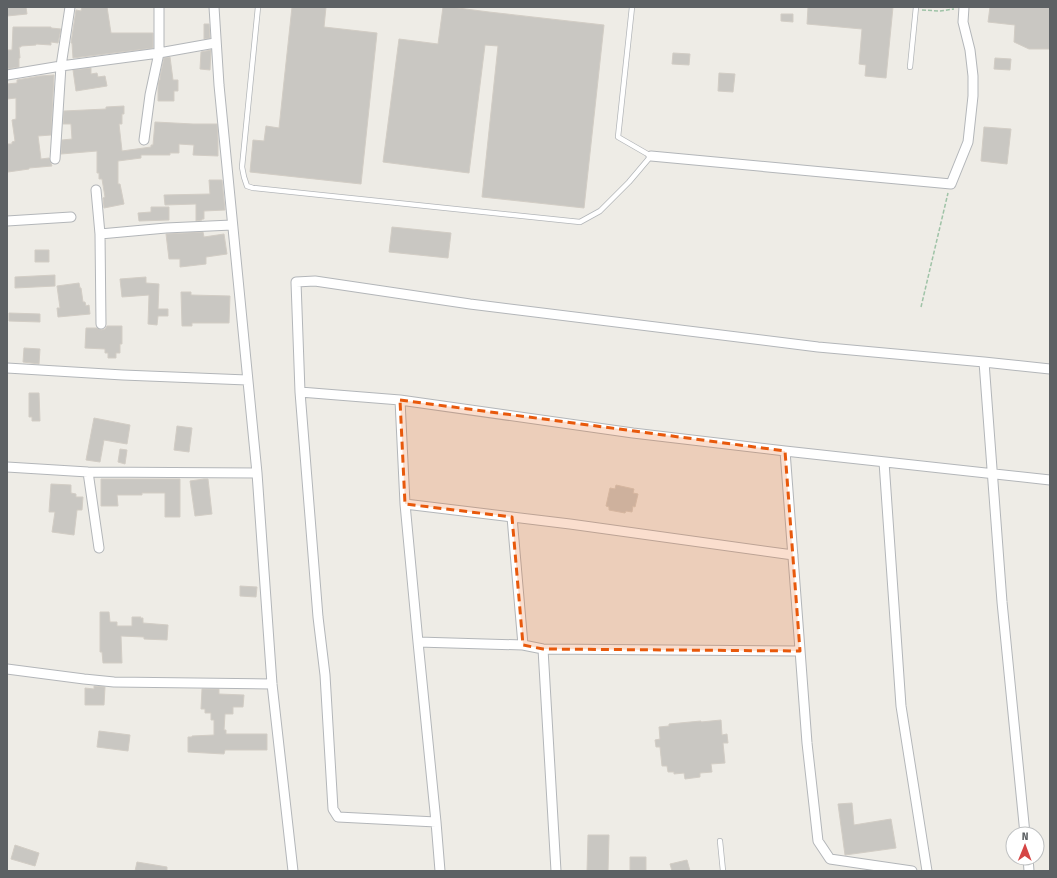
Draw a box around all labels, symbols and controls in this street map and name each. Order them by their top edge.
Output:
north arrow [1005,826,1045,866]
text: N [1022,830,1029,843]

